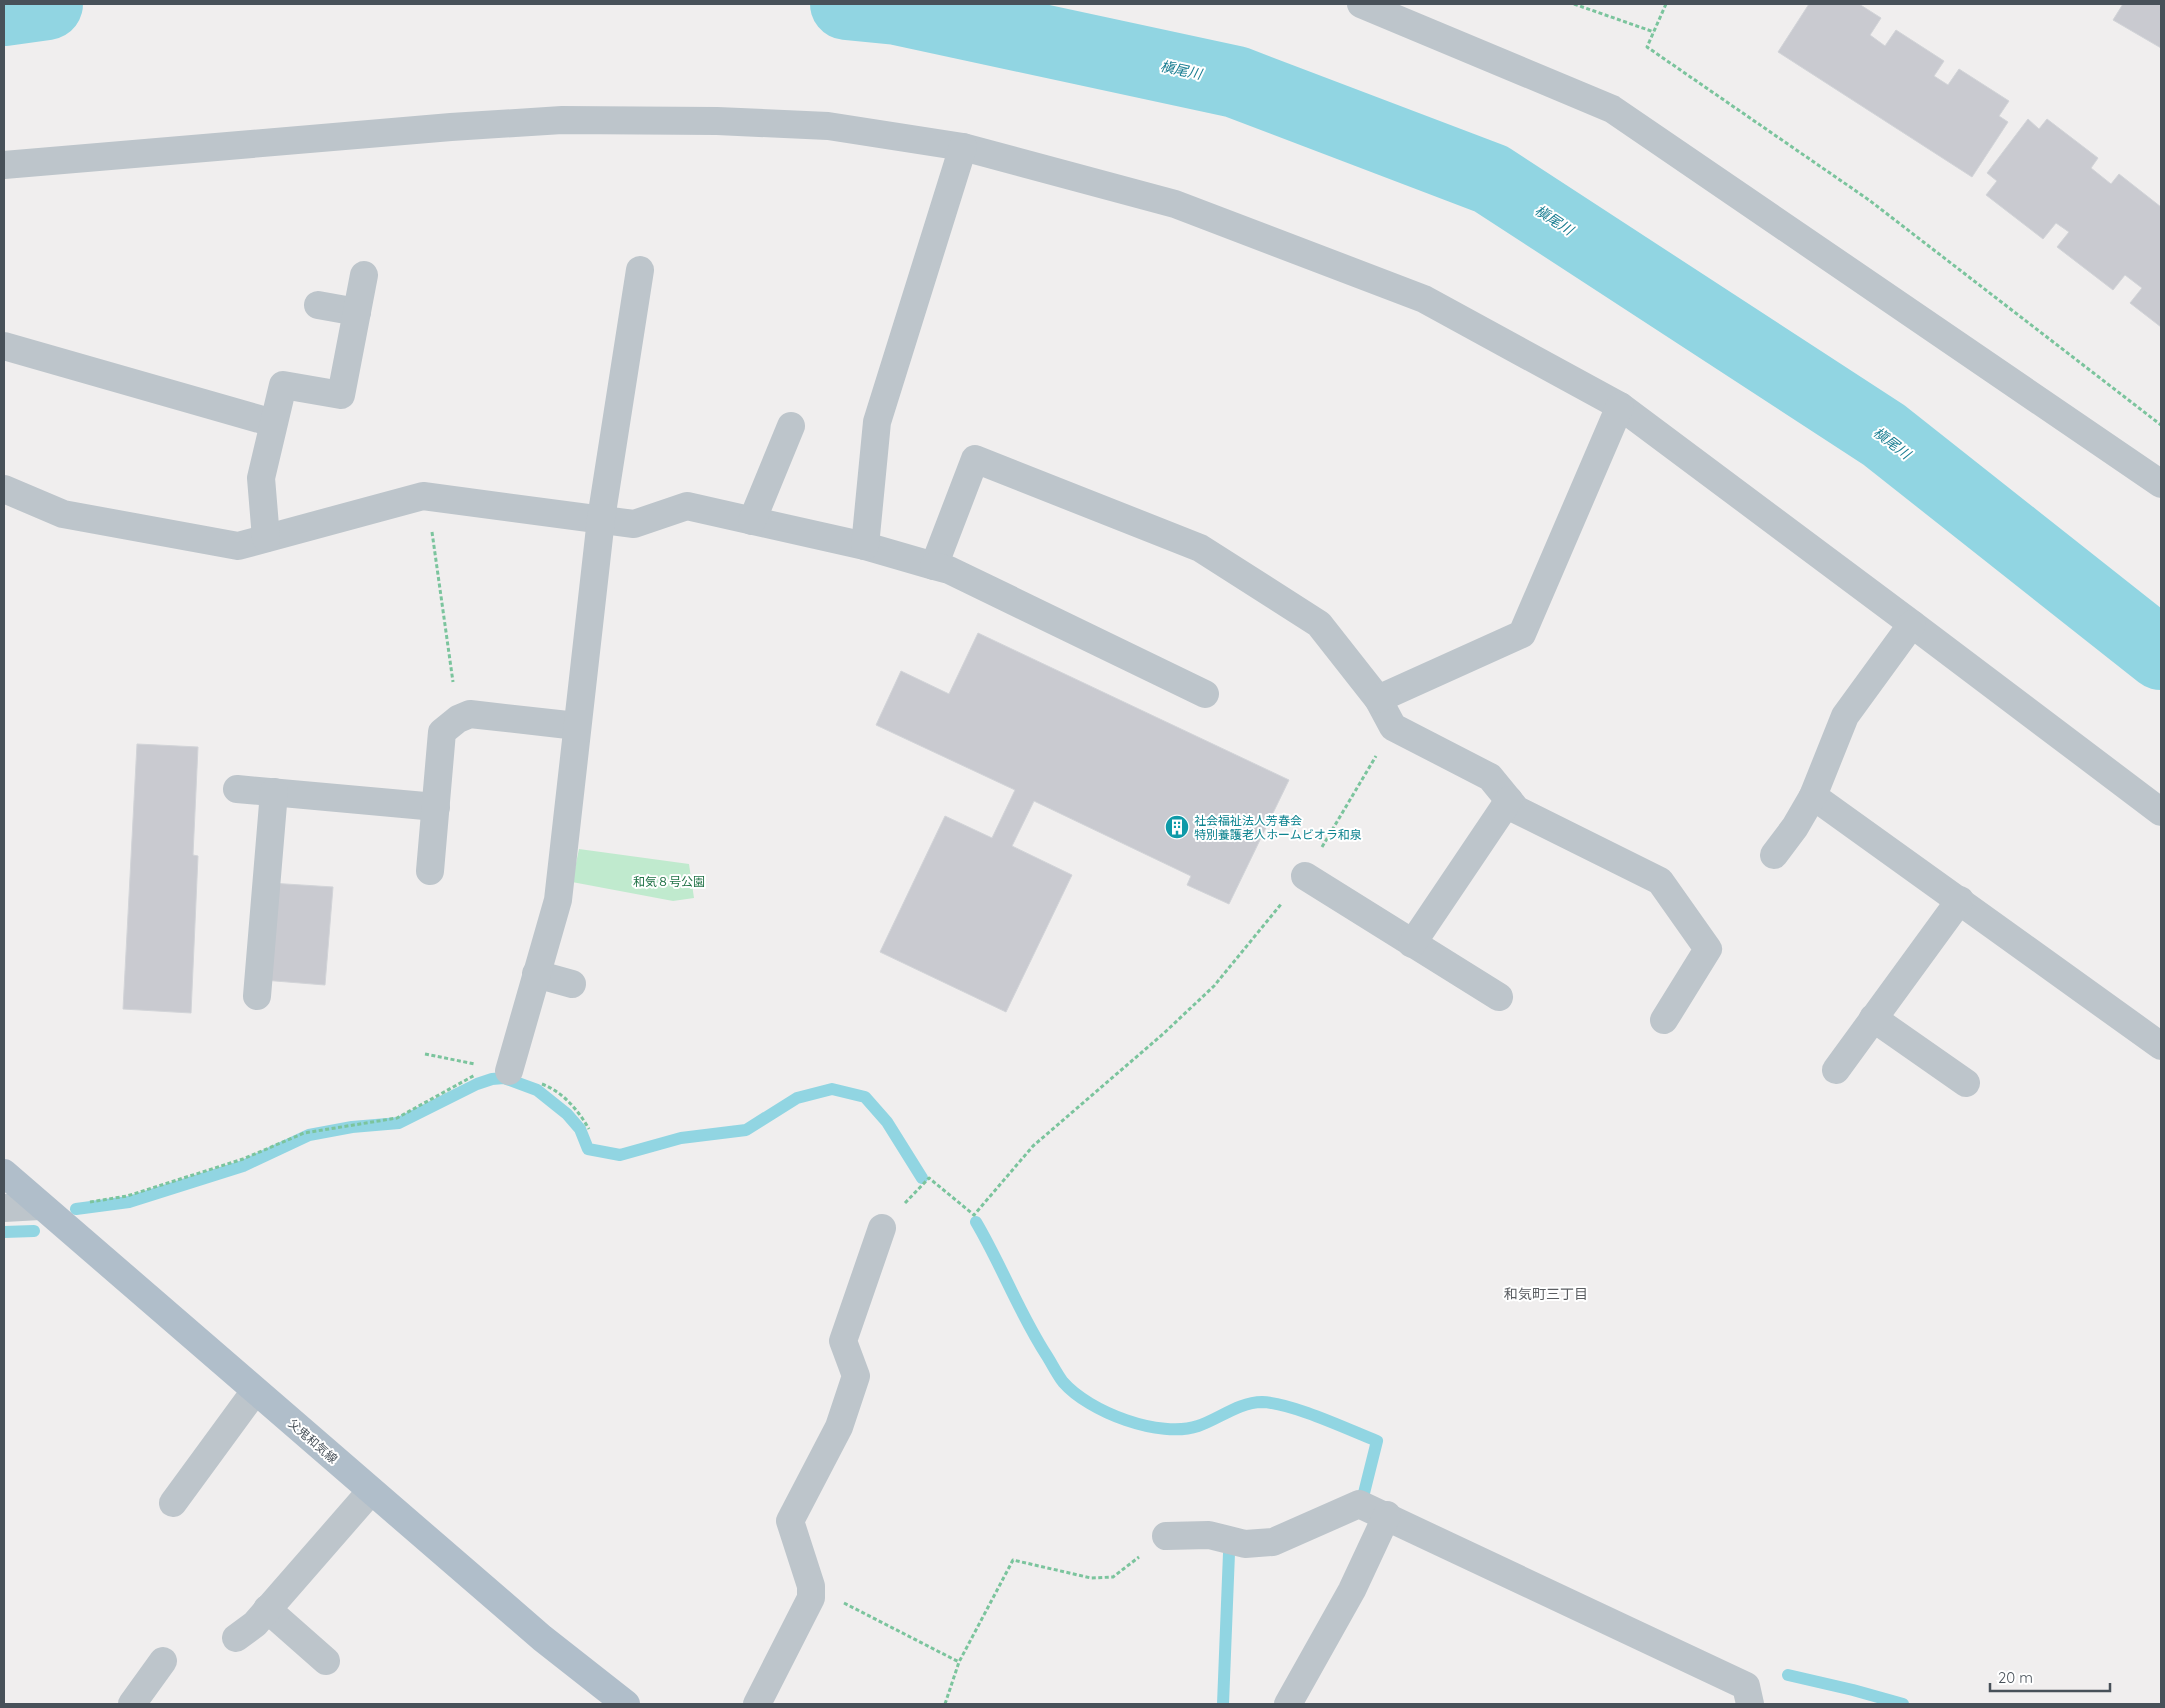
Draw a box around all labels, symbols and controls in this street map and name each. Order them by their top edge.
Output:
water label: 槇尾川 [1159,57,1205,84]
water label: 槇尾川 [1531,201,1578,240]
water label: 槇尾川 [1870,423,1916,464]
place label: 社会福祉法人芳春会 特別養護老人ホームビオラ和泉 [1194,813,1362,842]
building icon: 社会福祉法人芳春会 特別養護老人ホームビオラ和泉 [1164,814,1190,840]
park label: 和気８号公園 [633,874,705,889]
district label: 和気町三丁目 [1504,1285,1588,1303]
street label: 父鬼和気線 [285,1416,341,1466]
scale bar [1990,1660,2110,1692]
text: 20 m [1998,1668,2033,1687]

